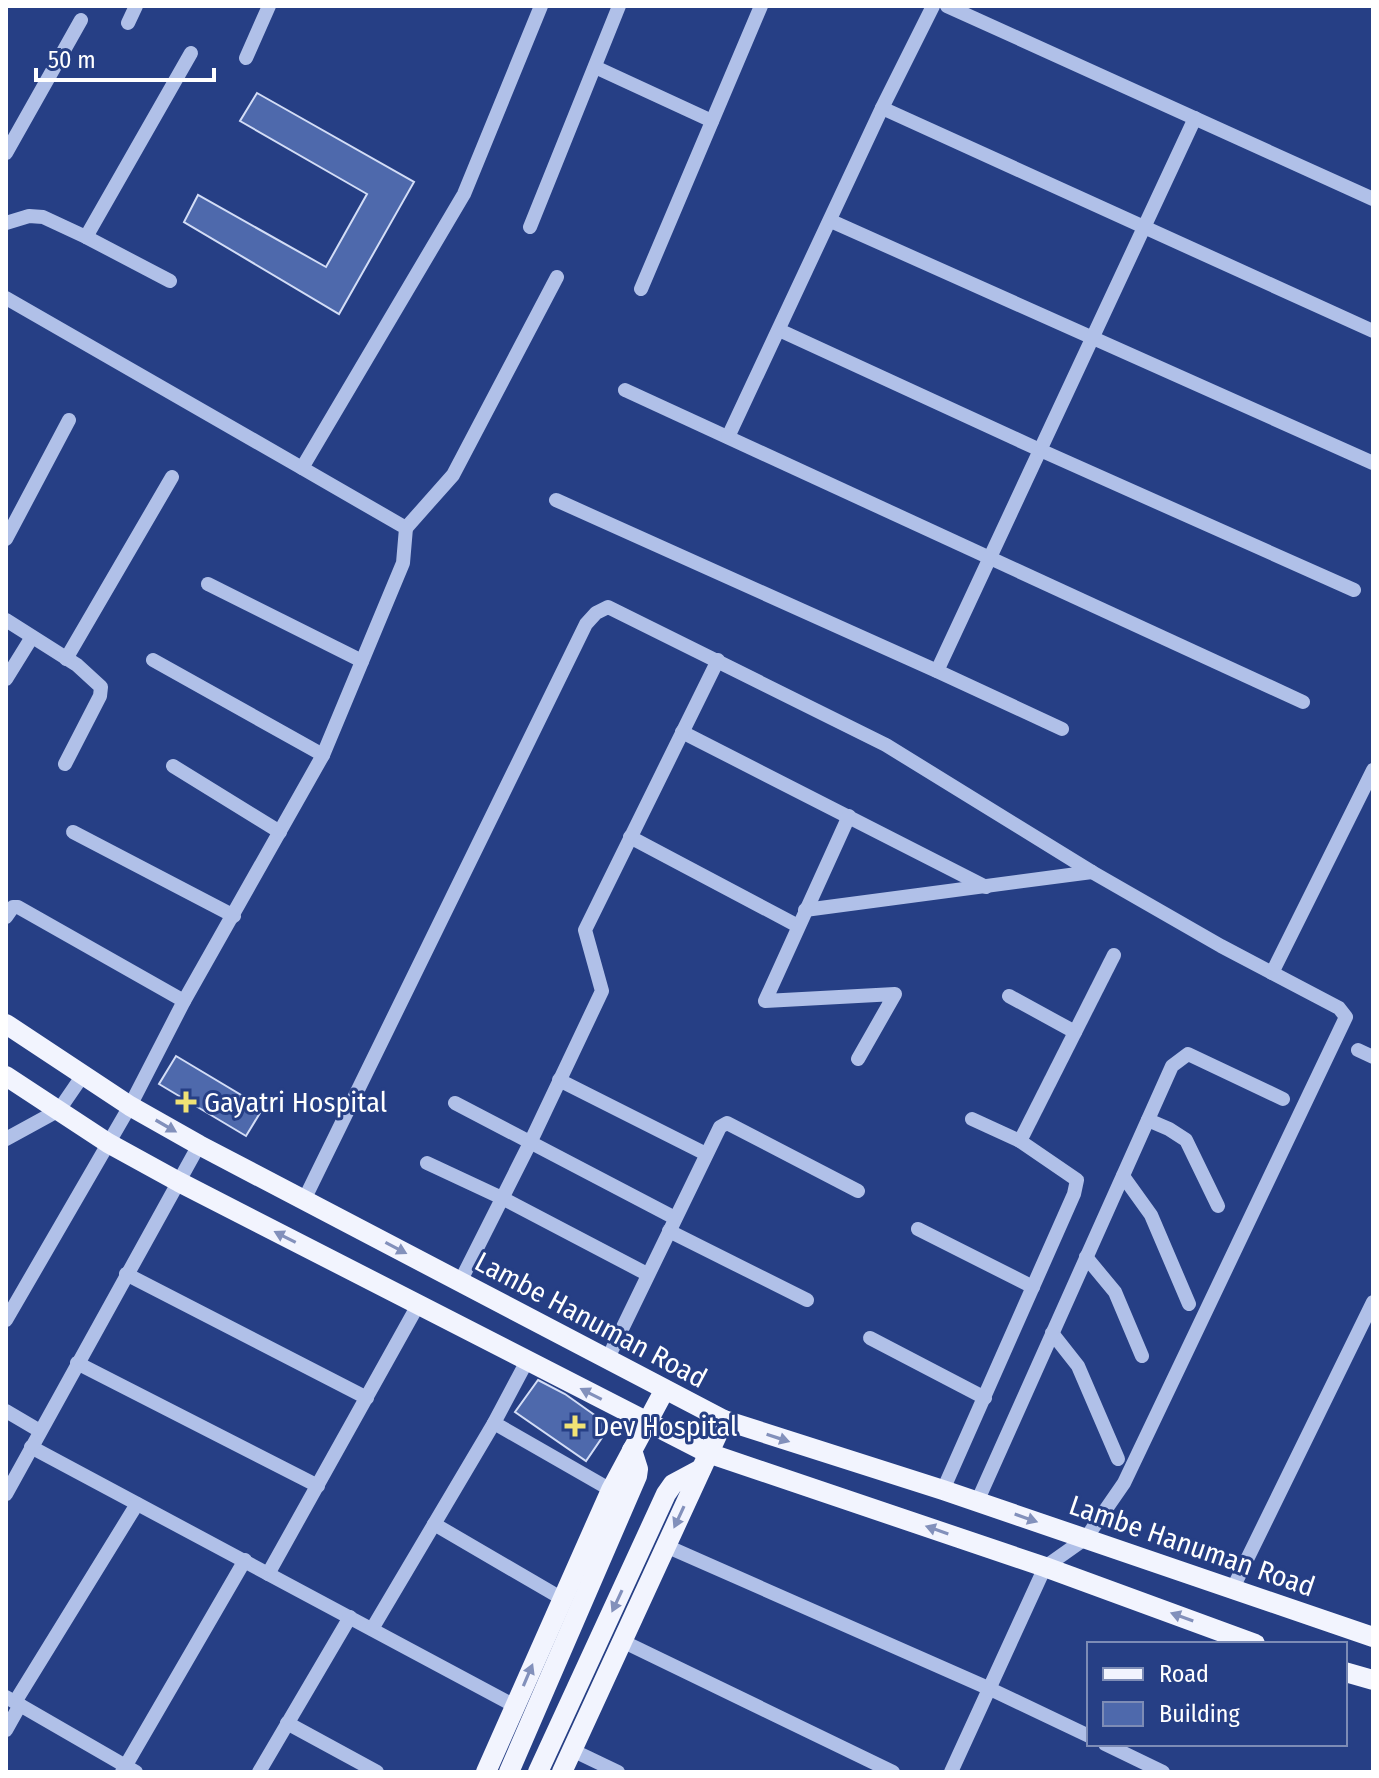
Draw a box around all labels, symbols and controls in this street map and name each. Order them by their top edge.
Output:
scale bar [36,32,214,82]
text: 50 m [48,46,96,74]
place label: Gayatri Hospital [204,1086,387,1119]
marker: Gayatri Hospital [175,1091,197,1113]
one-way arrow [155,1119,177,1133]
one-way arrow [274,1230,297,1244]
one-way arrow [384,1242,407,1255]
street label: Lambe Hanuman Road [470,1245,712,1395]
one-way arrow [580,1388,603,1401]
place label: Dev Hospital [593,1410,737,1443]
marker: Dev Hospital [564,1415,586,1437]
one-way arrow [767,1432,791,1445]
street label: Lambe Hanuman Road [1065,1488,1319,1604]
one-way arrow [672,1505,686,1528]
one-way arrow [1014,1513,1038,1525]
one-way arrow [924,1524,948,1536]
one-way arrow [610,1589,623,1613]
one-way arrow [1169,1610,1193,1623]
legend [1087,1642,1347,1746]
text: Road [1159,1660,1209,1688]
one-way arrow [522,1663,535,1687]
text: Building [1159,1700,1241,1728]

